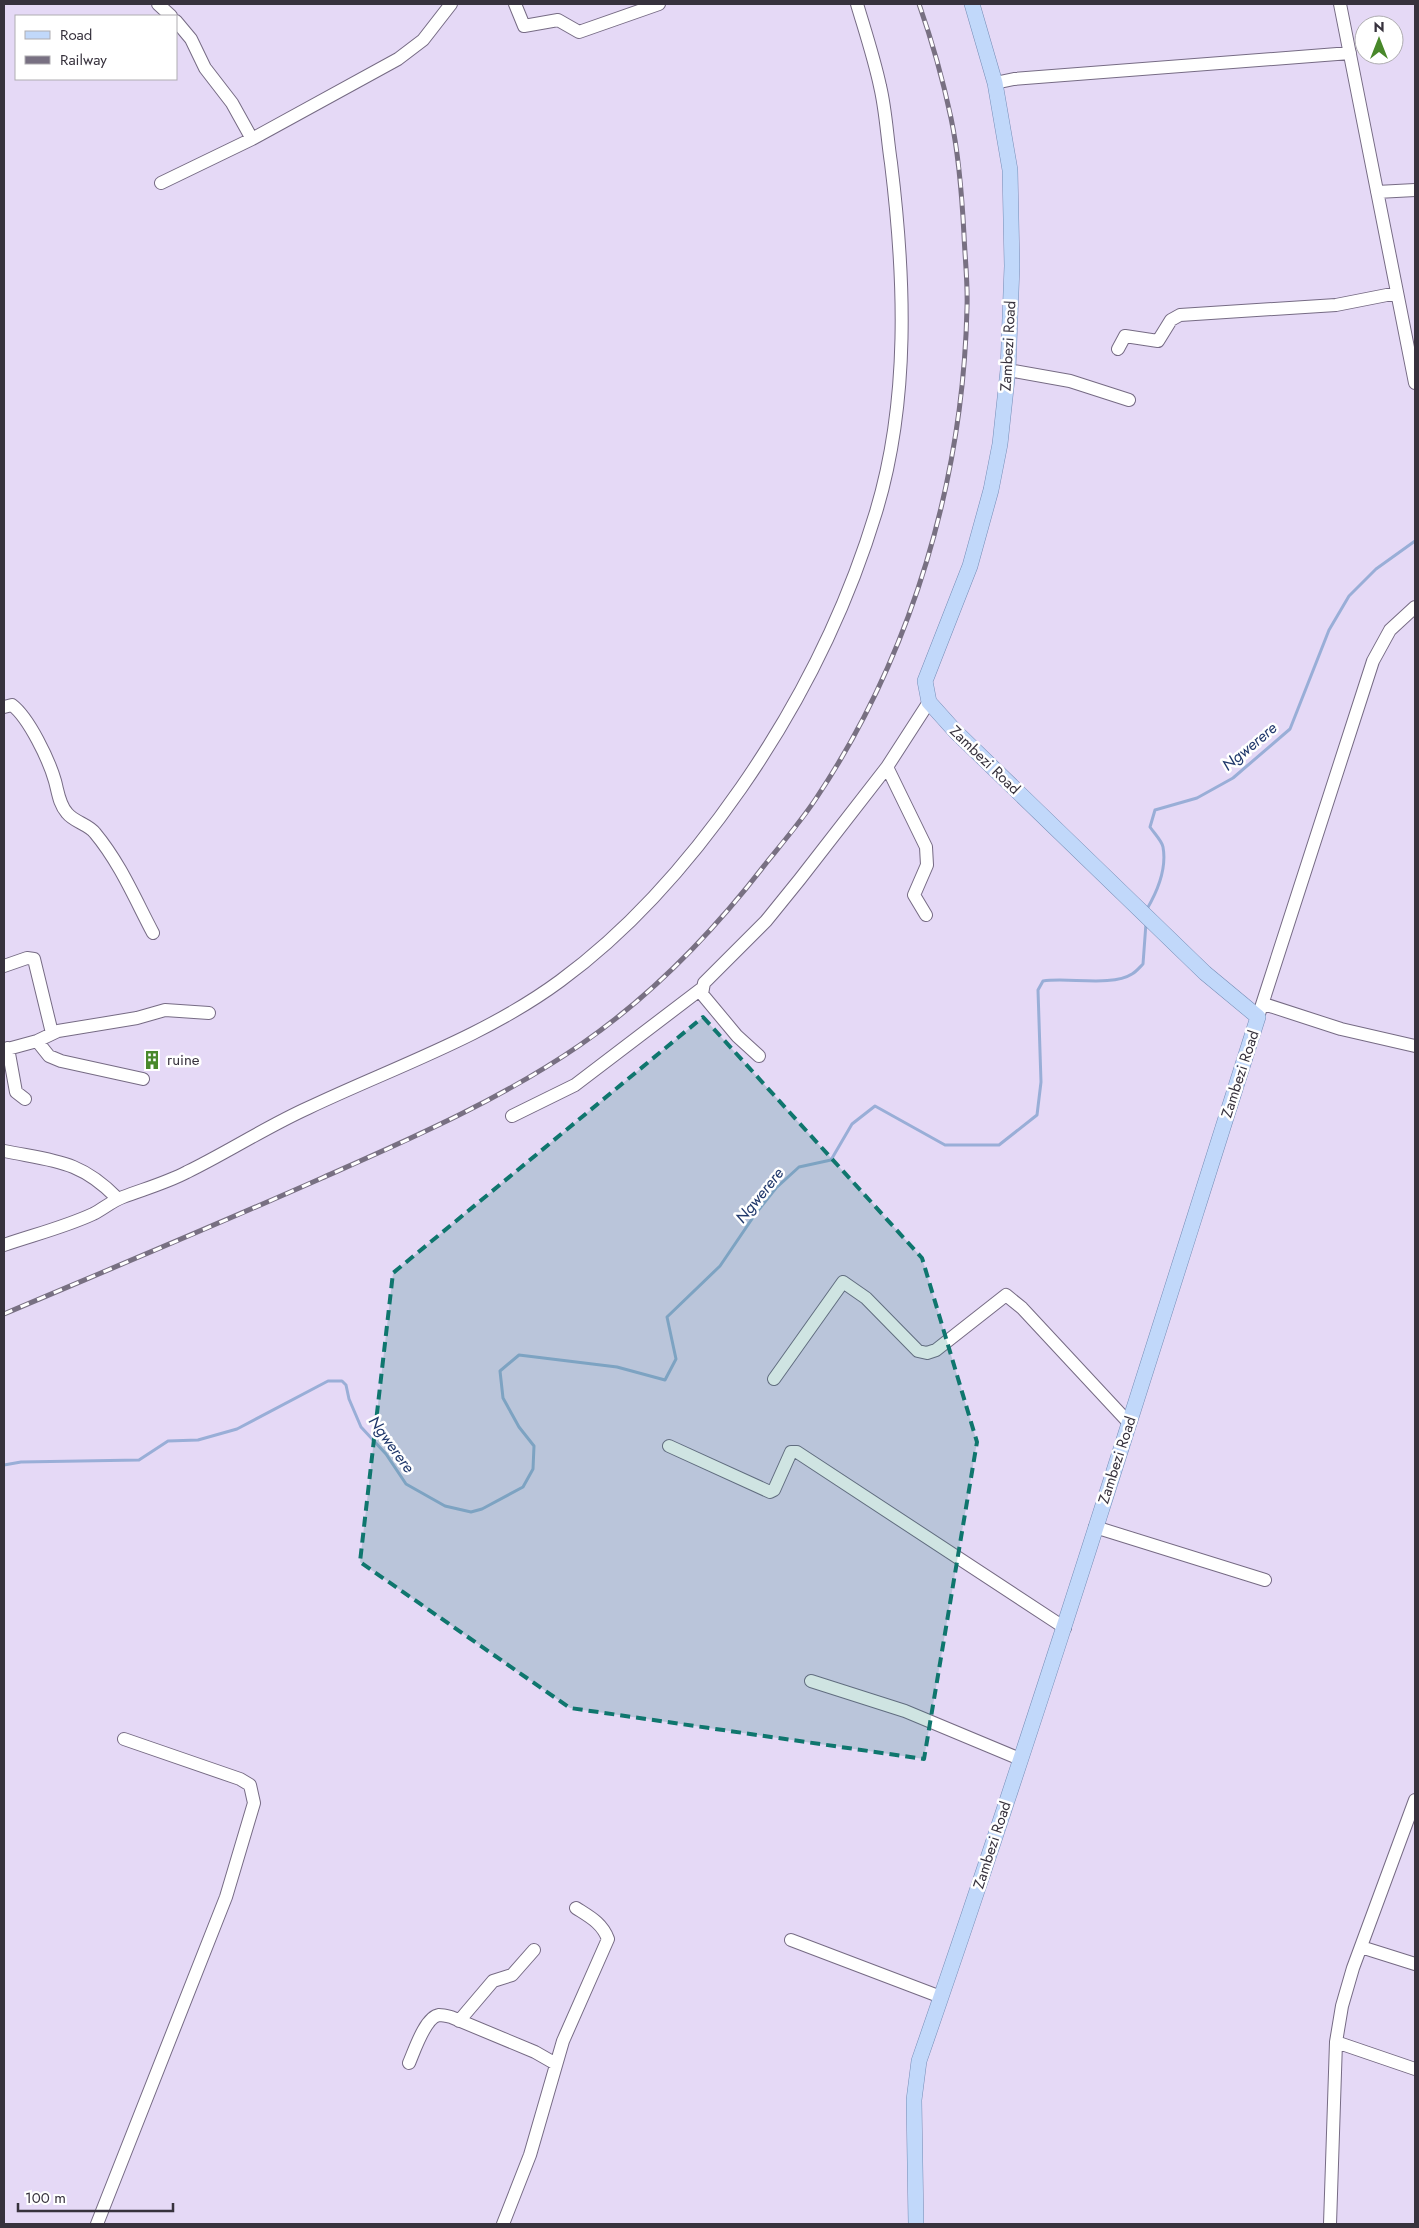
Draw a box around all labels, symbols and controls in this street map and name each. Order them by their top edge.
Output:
legend [15,15,178,80]
north arrow [1354,15,1404,65]
text: N [1373,17,1385,37]
text: Road [60,24,92,46]
text: Railway [60,49,107,71]
street label: Zambezi Road [995,300,1021,392]
water label: Ngwerere [1217,717,1282,776]
street label: Zambezi Road [945,721,1025,799]
street label: Zambezi Road [1216,1027,1264,1121]
building icon: ruine [141,1049,163,1071]
place label: ruine [167,1049,200,1071]
water label: Ngwerere [730,1163,789,1228]
water label: Ngwerere [363,1411,420,1478]
street label: Zambezi Road [1093,1413,1141,1507]
street label: Zambezi Road [968,1798,1016,1892]
scale bar [18,2180,172,2212]
text: 100 m [25,2187,66,2209]

